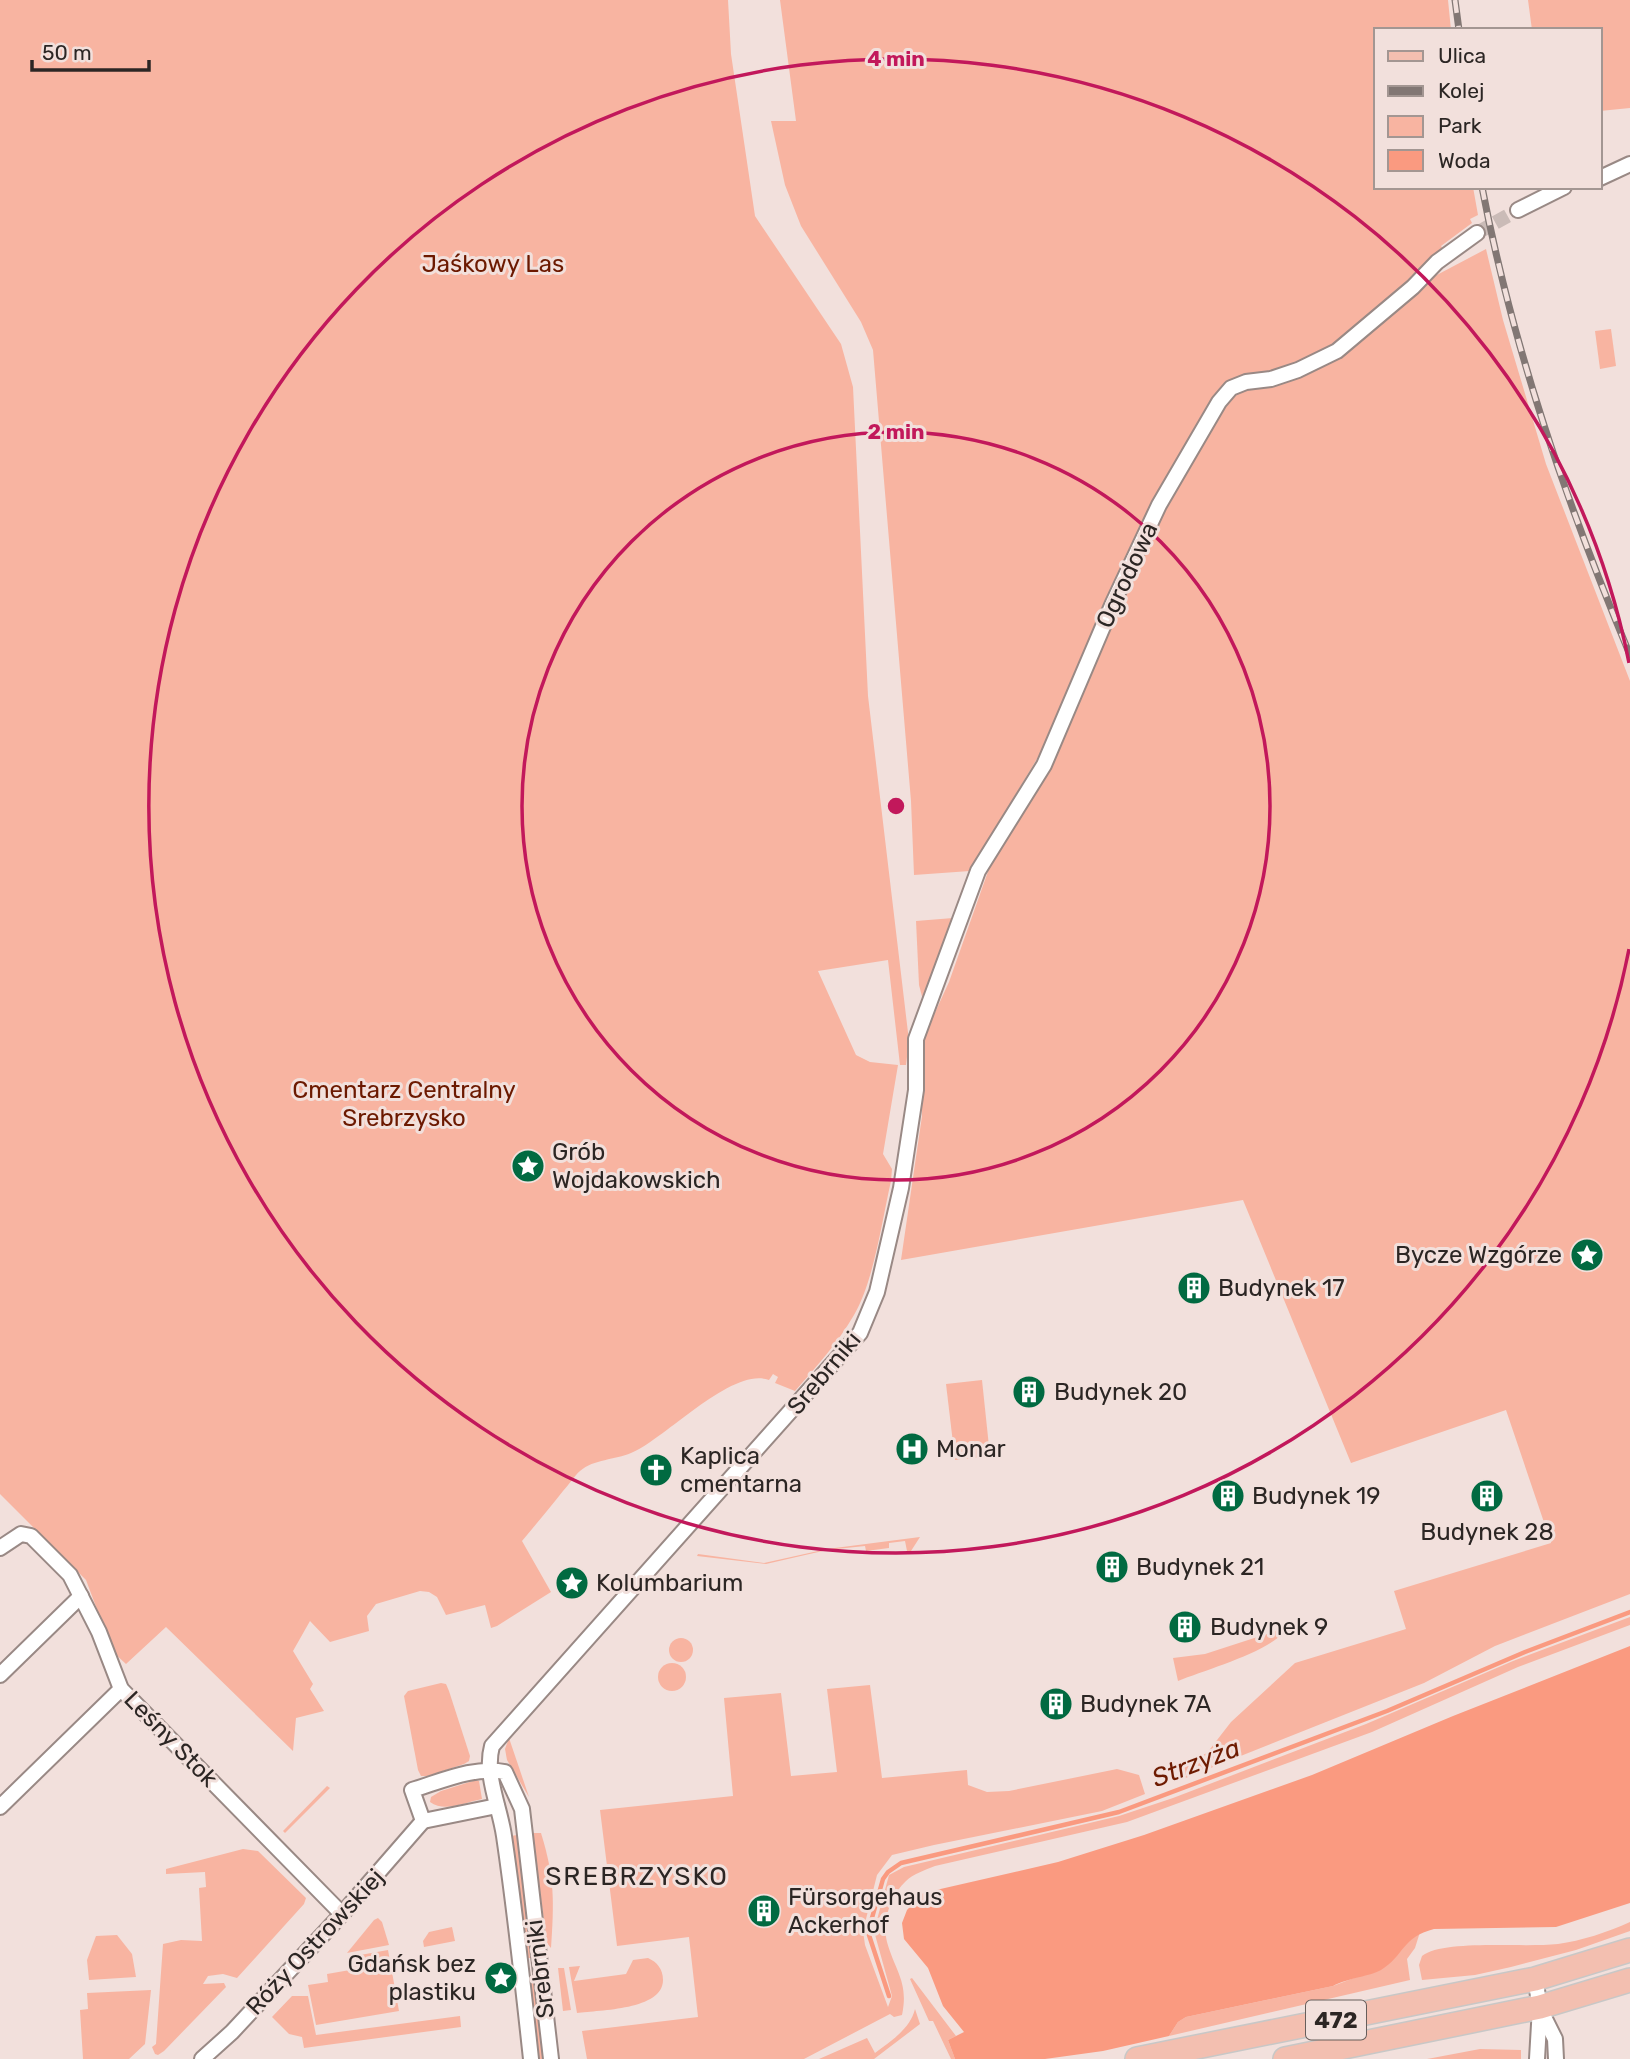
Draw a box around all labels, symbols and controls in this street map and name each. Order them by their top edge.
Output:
scale bar [32,28,149,72]
legend [1374,28,1602,189]
text: 50 m [42,40,92,65]
text: Ulica [1438,43,1486,68]
text: 4 min [867,46,925,71]
text: Kolej [1438,78,1484,103]
text: Park [1438,113,1482,138]
text: Woda [1438,148,1491,173]
park label: Jaśkowy Las [422,250,564,278]
text: 2 min [868,419,924,444]
street label: Ogrodowa [1090,518,1164,632]
centre of rings [884,794,908,818]
park label: Cmentarz Centralny Srebrzysko [292,1076,516,1132]
place label: Grób Wojdakowskich [552,1138,721,1194]
place icon: Grób Wojdakowskich [509,1147,547,1185]
place icon: Bycze Wzgórze [1568,1236,1606,1274]
place label: Bycze Wzgórze [1395,1241,1562,1269]
building icon: Budynek 17 [1175,1269,1213,1307]
place label: Budynek 17 [1218,1274,1345,1302]
street label: Srebrniki [781,1326,867,1420]
building icon: Budynek 20 [1010,1373,1048,1411]
place label: Budynek 20 [1054,1378,1187,1406]
hospital icon: Monar [893,1430,931,1468]
place label: Monar [936,1435,1006,1463]
place label: Kaplica cmentarna [680,1442,802,1498]
church icon: Kaplica cmentarna [637,1451,675,1489]
building icon: Budynek 19 [1209,1477,1247,1515]
building icon: Budynek 28 [1468,1477,1506,1515]
place label: Budynek 19 [1252,1482,1381,1510]
place label: Budynek 28 [1420,1518,1554,1546]
building icon: Budynek 21 [1093,1548,1131,1586]
place label: Budynek 21 [1136,1553,1264,1581]
place icon: Kolumbarium [553,1564,591,1602]
place label: Kolumbarium [596,1569,743,1597]
building icon: Budynek 9 [1166,1608,1204,1646]
place label: Budynek 9 [1210,1613,1328,1641]
street label: Leśny Stok [119,1685,224,1793]
building icon: Budynek 7A [1037,1685,1075,1723]
place label: Budynek 7A [1080,1690,1211,1718]
water label: Strzyża [1148,1732,1244,1794]
district label: SREBRZYSKO [545,1861,729,1892]
street label: Róży Ostrowskiej [240,1863,390,2021]
place label: Fürsorgehaus Ackerhof [788,1883,943,1939]
building icon: Fürsorgehaus Ackerhof [745,1892,783,1930]
street label: Srebrniki [520,1918,560,2020]
place label: Gdańsk bez plastiku [347,1950,476,2006]
place icon: Gdańsk bez plastiku [482,1959,520,1997]
road number: 472 [1306,2000,1366,2039]

